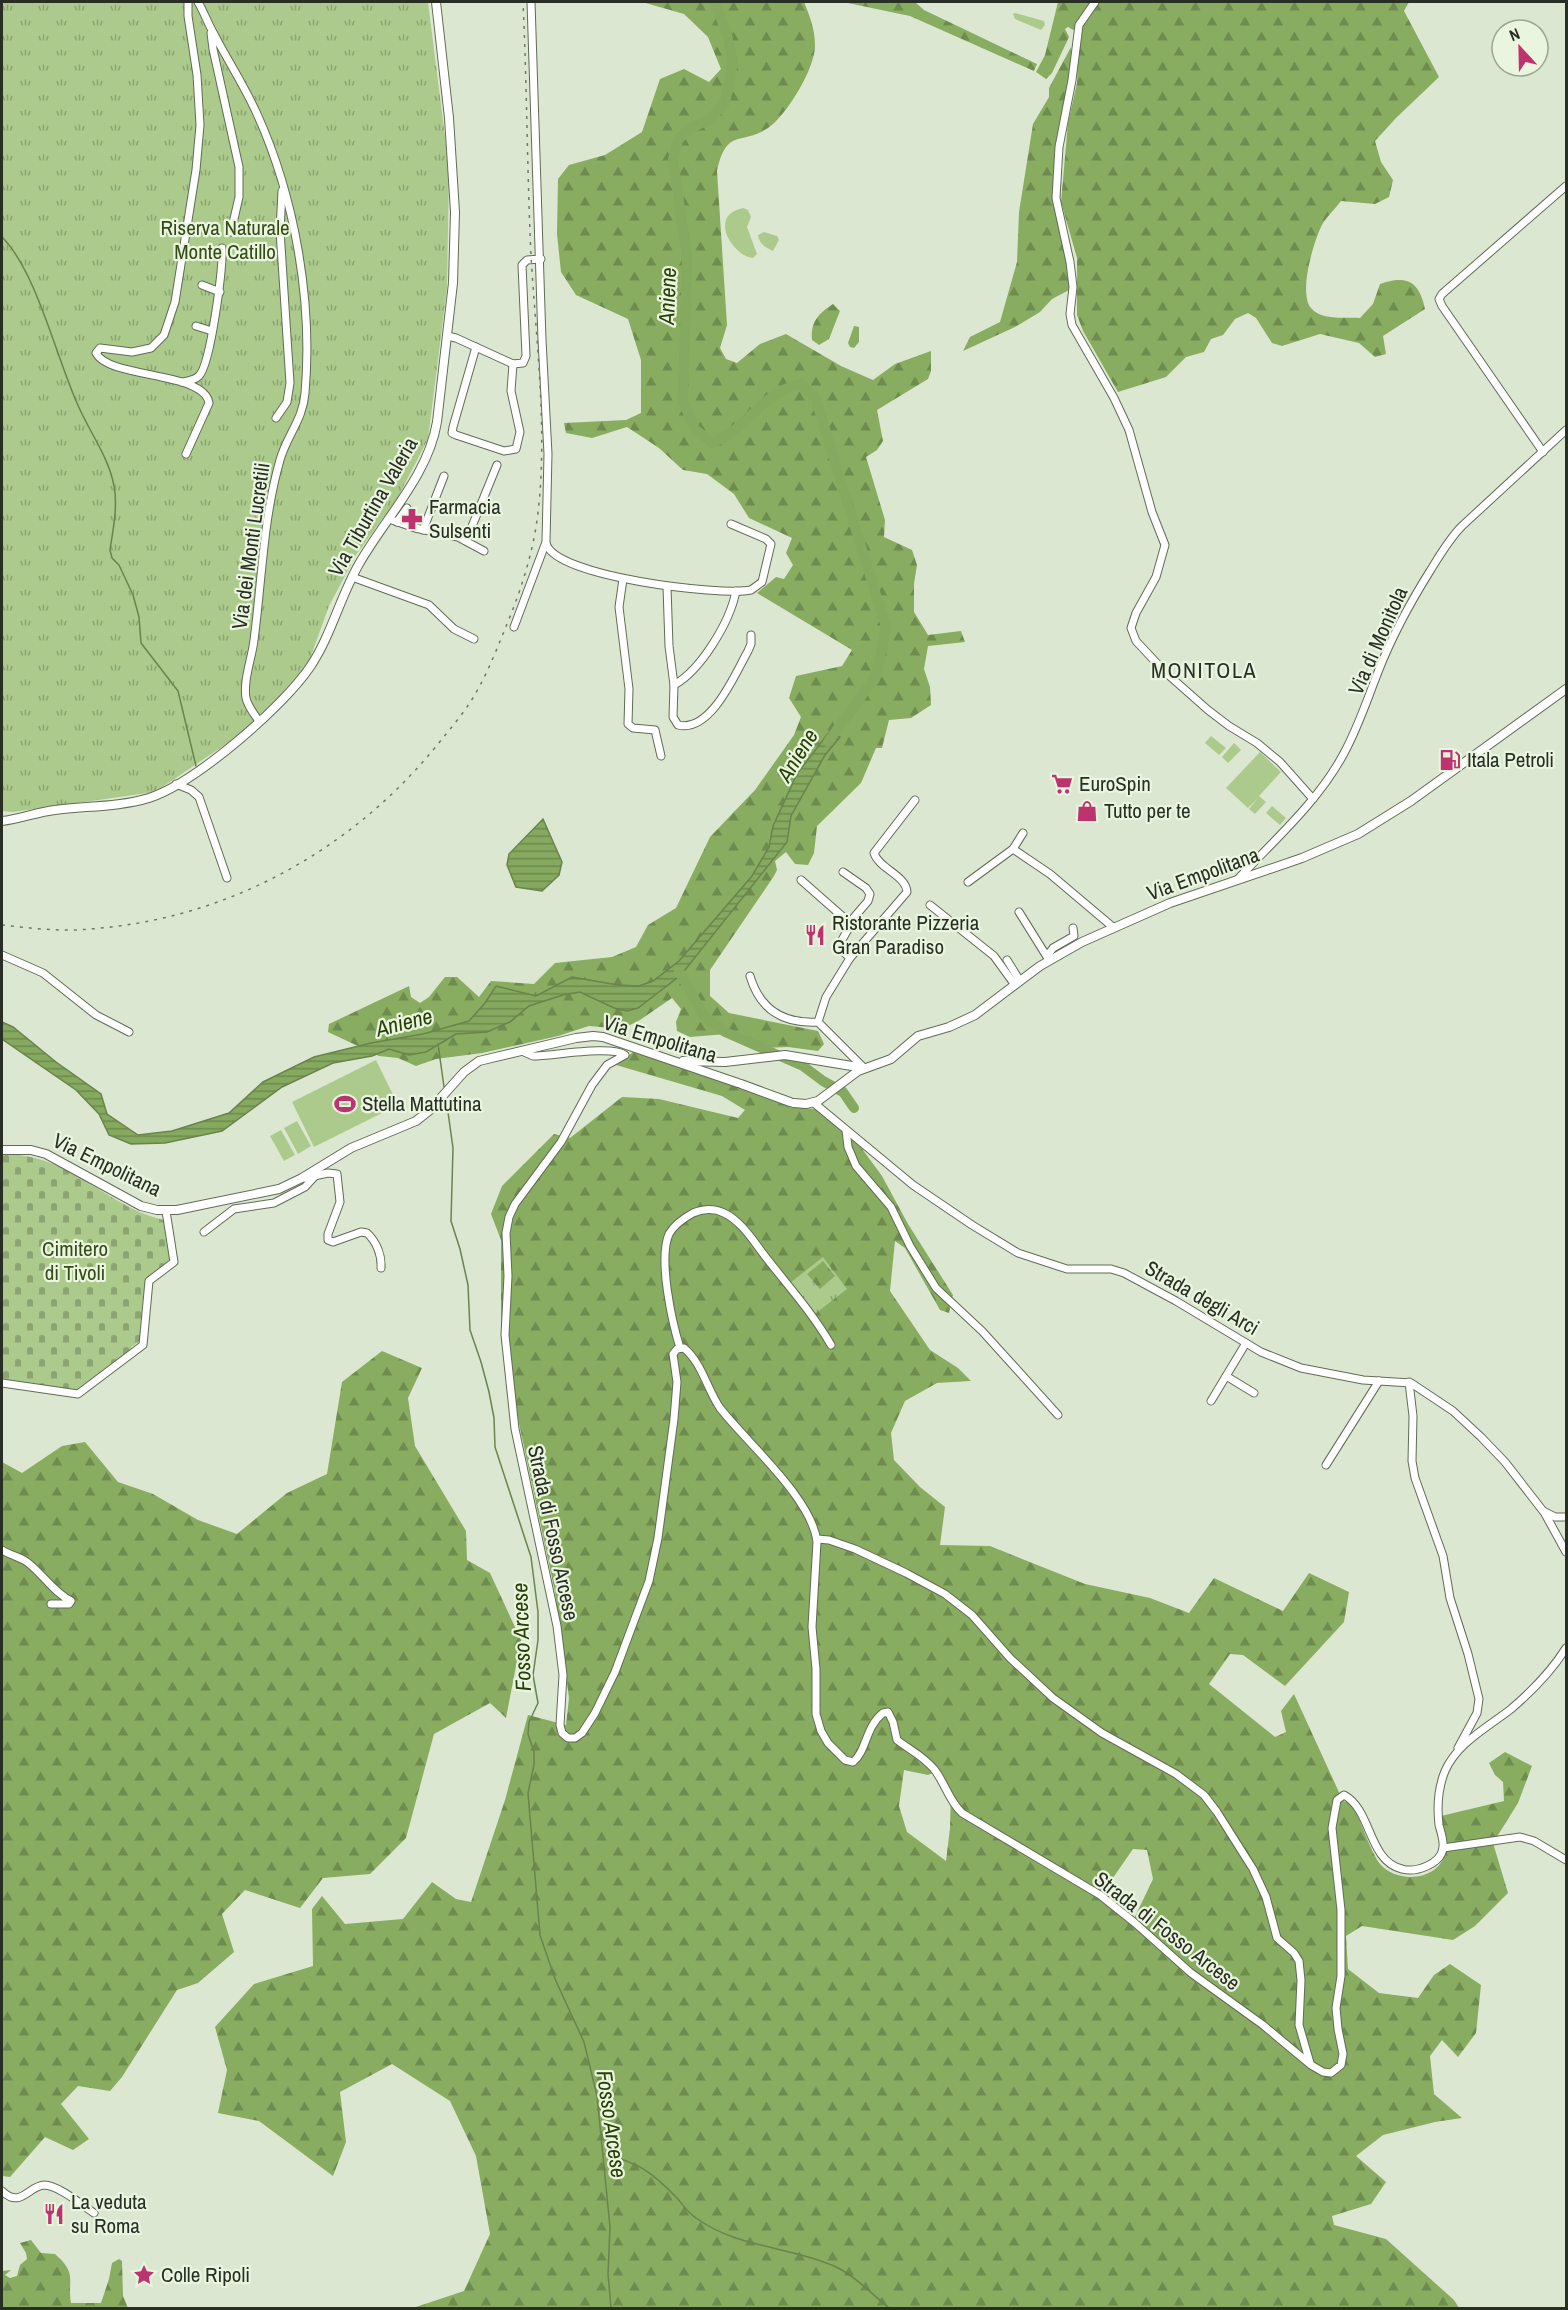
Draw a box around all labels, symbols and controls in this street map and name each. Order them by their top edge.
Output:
north arrow [1490,18,1550,78]
text: N [1506,22,1523,46]
park label: Riserva Naturale Monte Catillo [160,213,290,266]
water label: Aniene [651,267,683,326]
street label: Via Tiburtina Valeria [321,431,425,582]
street label: Via dei Monti Lucretili [224,461,277,631]
place label: Farmacia Sulsenti [429,492,501,545]
pharmacy icon: Farmacia Sulsenti [400,507,424,531]
street label: Via di Monitola [1341,582,1414,699]
district label: MONITOLA [1151,655,1257,685]
water label: Aniene [769,723,825,788]
place label: Itala Petroli [1467,745,1554,774]
fuel station icon: Itala Petroli [1438,748,1462,772]
place label: EuroSpin [1079,769,1151,798]
supermarket icon: EuroSpin [1050,772,1074,796]
place label: Tutto per te [1104,796,1191,825]
shop icon: Tutto per te [1075,799,1099,823]
street label: Via Empolitana [1143,840,1263,907]
place label: Ristorante Pizzeria Gran Paradiso [832,908,980,961]
restaurant icon: Ristorante Pizzeria Gran Paradiso [803,923,827,947]
water label: Aniene [372,1001,435,1044]
street label: Via Empolitana [600,1007,721,1070]
place label: Stella Mattutina [362,1089,482,1118]
sports icon: Stella Mattutina [333,1092,357,1116]
street label: Via Empolitana [48,1126,167,1204]
park label: Cimitero di Tivoli [42,1234,108,1287]
street label: Strada degli Arci [1140,1253,1265,1342]
street label: Strada di Fosso Arcese [521,1443,586,1623]
water label: Fosso Arcese [504,1582,538,1692]
street label: Strada di Fosso Arcese [1088,1864,1246,1997]
water label: Fosso Arcese [590,2068,634,2180]
place label: La veduta su Roma [71,2187,147,2240]
restaurant icon: La veduta su Roma [42,2202,66,2226]
place label: Colle Ripoli [161,2260,250,2289]
place icon: Colle Ripoli [132,2263,156,2287]

